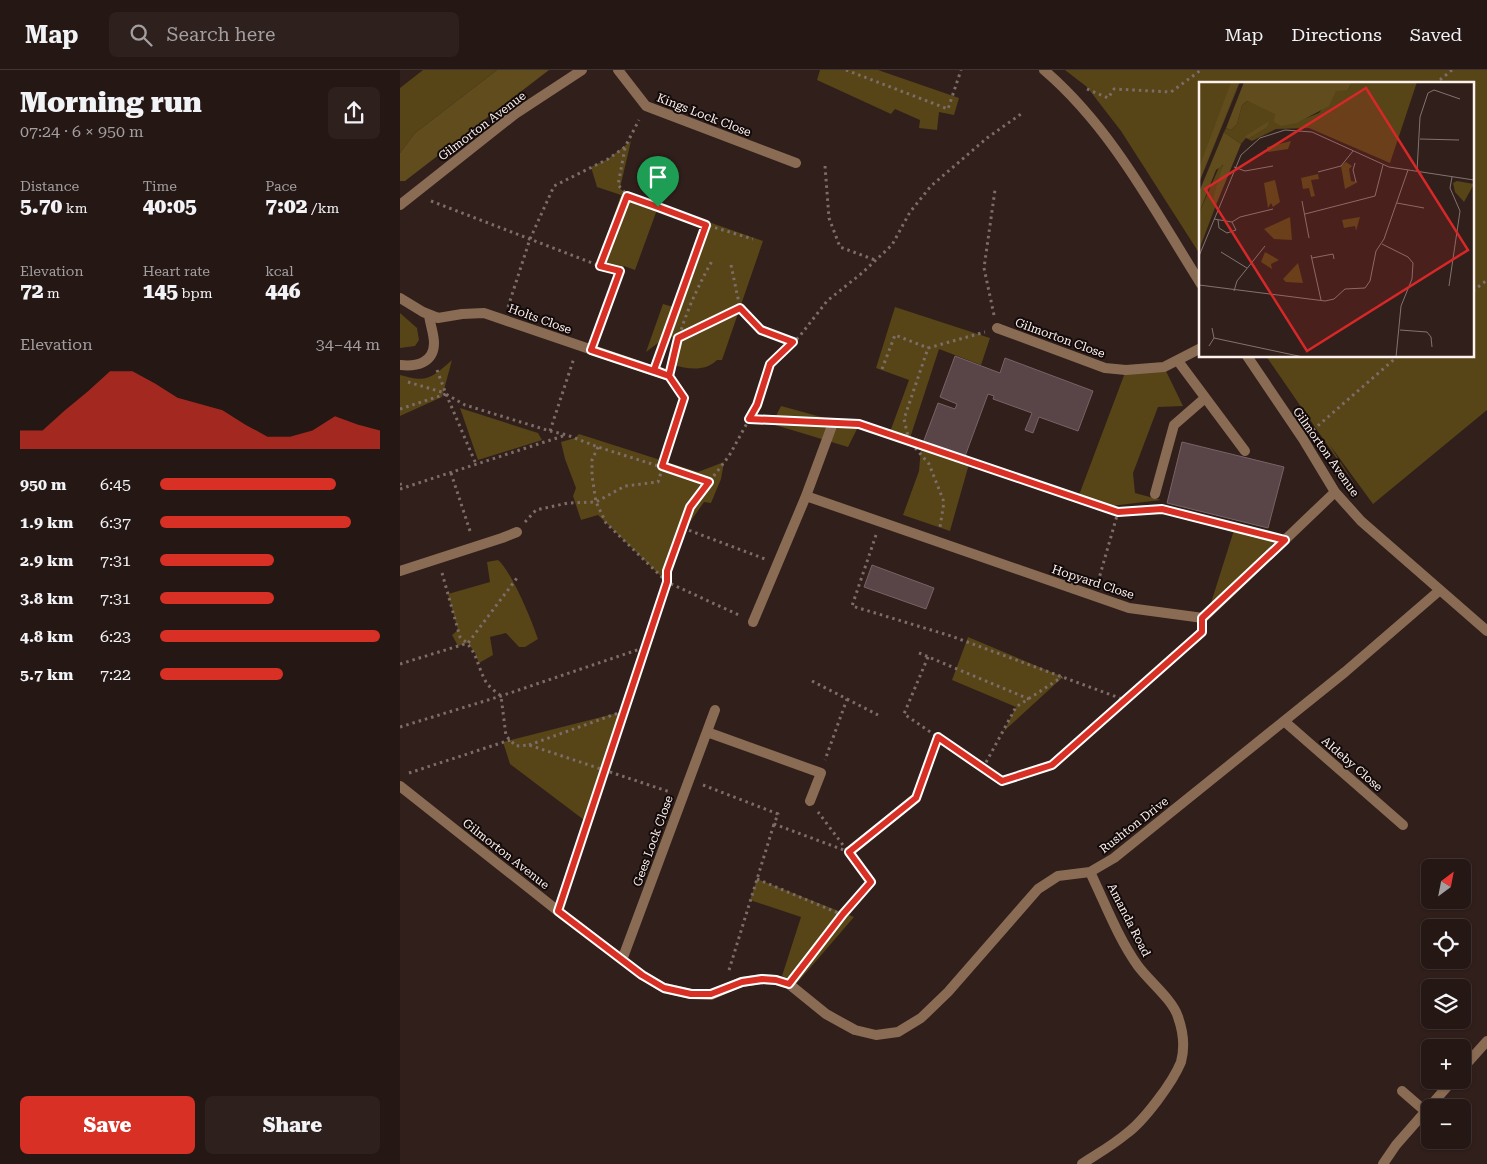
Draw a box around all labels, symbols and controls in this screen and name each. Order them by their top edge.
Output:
search box [109,12,459,57]
text: Map [25,21,79,49]
icon: search [127,21,155,49]
text: Search here [167,23,275,46]
text: Map [1225,24,1263,45]
text: Directions [1291,24,1382,45]
text: Saved [1410,24,1462,45]
inset map [1199,82,1474,358]
text: Morning run [20,86,202,119]
button: share [328,87,380,139]
street label: Gilmorton Avenue [436,88,529,163]
street label: Kings Lock Close [655,91,754,140]
text: 07:24 · 6 × 950 m [20,122,144,141]
pin [637,156,679,207]
icon: arrive [644,163,672,191]
text: Distance [20,178,79,194]
text: Time [143,178,177,194]
text: Pace [265,178,297,194]
text: 5.70 [20,194,62,218]
text: 40:05 [143,194,197,218]
text: 7:02 [265,194,308,218]
text: km [62,200,87,216]
text: /km [308,200,339,216]
text: Elevation [20,263,83,279]
text: Heart rate [143,263,210,279]
text: kcal [265,263,294,279]
text: 72 [20,279,44,303]
text: 145 [143,279,178,303]
text: 446 [265,279,301,303]
text: m [44,285,60,301]
text: bpm [178,285,212,301]
street label: Holts Close [507,301,574,337]
street label: Gilmorton Close [1013,315,1107,361]
text: Elevation [20,335,93,354]
text: 34–44 m [316,335,380,354]
street label: Gilmorton Avenue [1290,405,1362,500]
text: 950 m [20,475,66,494]
text: 6:45 [100,475,131,494]
text: 1.9 km [20,513,73,532]
text: 6:37 [100,513,131,532]
text: 2.9 km [20,551,73,570]
text: 7:31 [100,551,131,570]
street label: Hopyard Close [1050,562,1136,602]
text: 3.8 km [20,589,73,608]
text: 7:31 [100,589,131,608]
text: 4.8 km [20,627,73,646]
text: 6:23 [100,627,131,646]
text: 5.7 km [20,665,73,684]
text: 7:22 [100,665,131,684]
street label: Aldeby Close [1319,734,1386,794]
street label: Gees Lock Close [630,793,676,888]
street label: Rushton Drive [1097,794,1171,856]
street label: Gilmorton Avenue [460,816,552,892]
north arrow [1421,859,1471,909]
map controls [1421,859,1471,1149]
street label: Amanda Road [1105,881,1154,959]
button: locate [1421,919,1471,969]
button: layers [1421,979,1471,1029]
button: + [1421,1039,1471,1089]
button: Save [20,1096,195,1154]
button: Share [205,1096,380,1154]
button: − [1421,1099,1471,1149]

